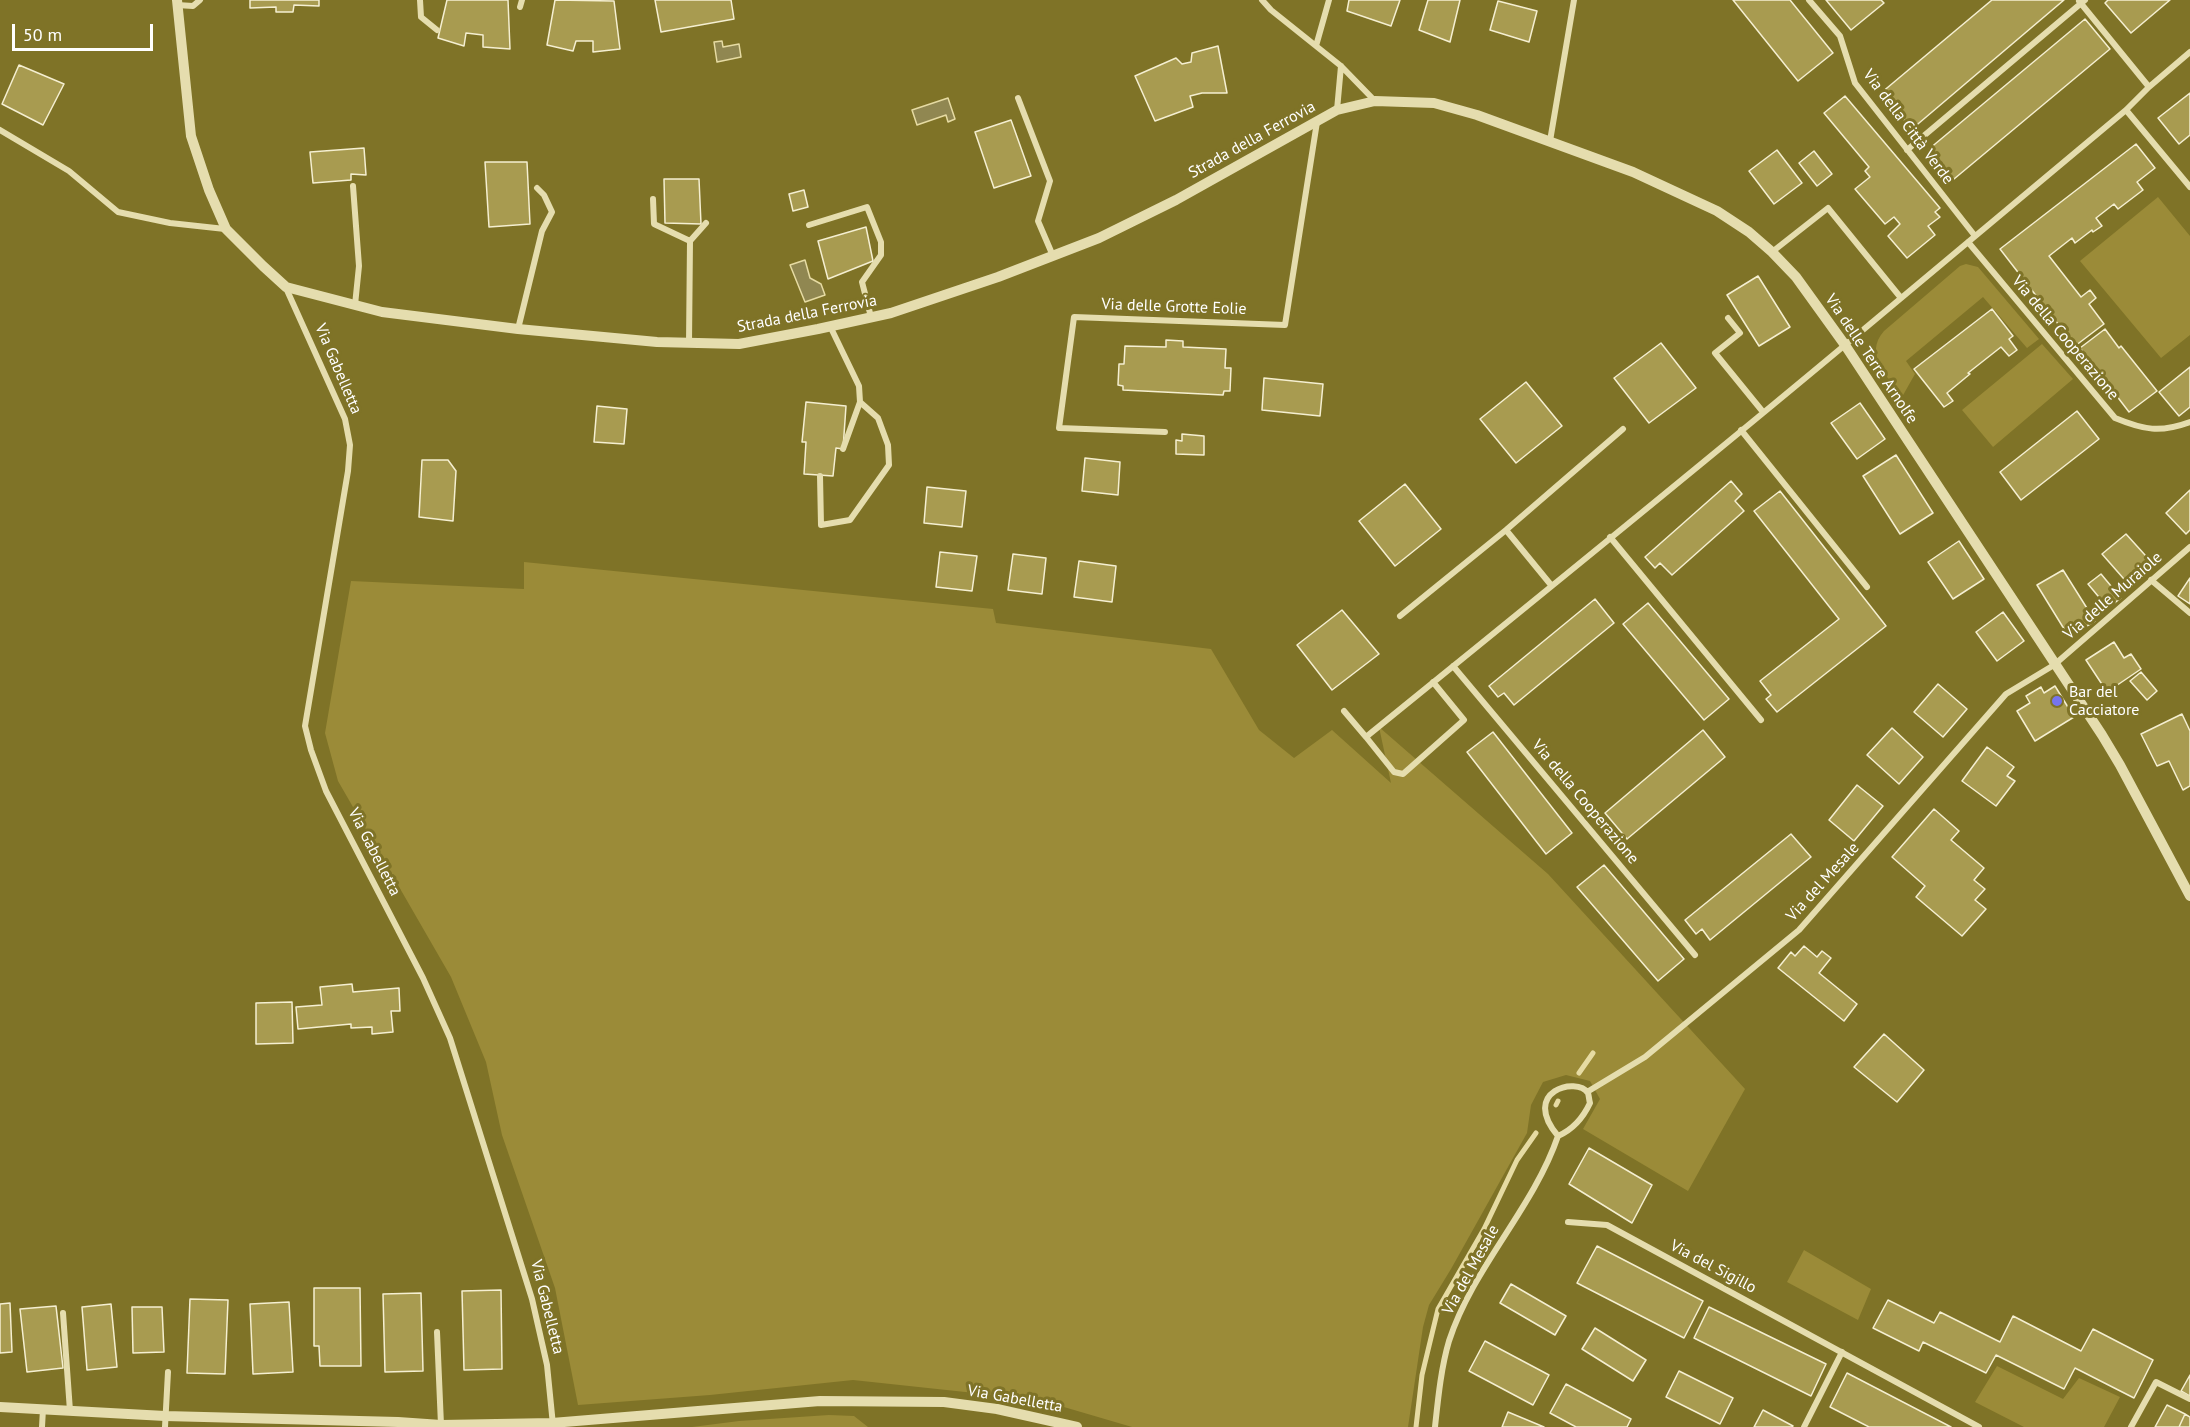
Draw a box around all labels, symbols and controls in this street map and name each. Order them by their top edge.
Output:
scale bar [15,12,156,50]
text: 50 m [23,23,62,46]
street label: Via della Città Verde [1859,66,1957,188]
street label: Strada della Ferrovia [1185,97,1319,183]
street label: Via della Cooperazione [2007,272,2123,404]
street label: Strada della Ferrovia [735,291,879,337]
street label: Via delle Terre Arnolfe [1820,291,1922,427]
street label: Via delle Grotte Eolie [1101,295,1247,319]
street label: Via Gabelletta [310,321,366,417]
street label: Via delle Muraiole [2060,548,2166,644]
place label: Bar del Cacciatore [2069,682,2139,720]
marker: Bar del Cacciatore [2050,694,2064,708]
street label: Via della Cooperazione [1527,736,1643,868]
street label: Via Gabelletta [344,805,404,899]
street label: Via del Mesale [1783,839,1863,925]
street label: Via del Mesale [1438,1222,1504,1318]
street label: Via del Sigillo [1667,1236,1759,1298]
street label: Via Gabelletta [526,1258,568,1356]
street label: Via Gabelletta [966,1381,1064,1417]

